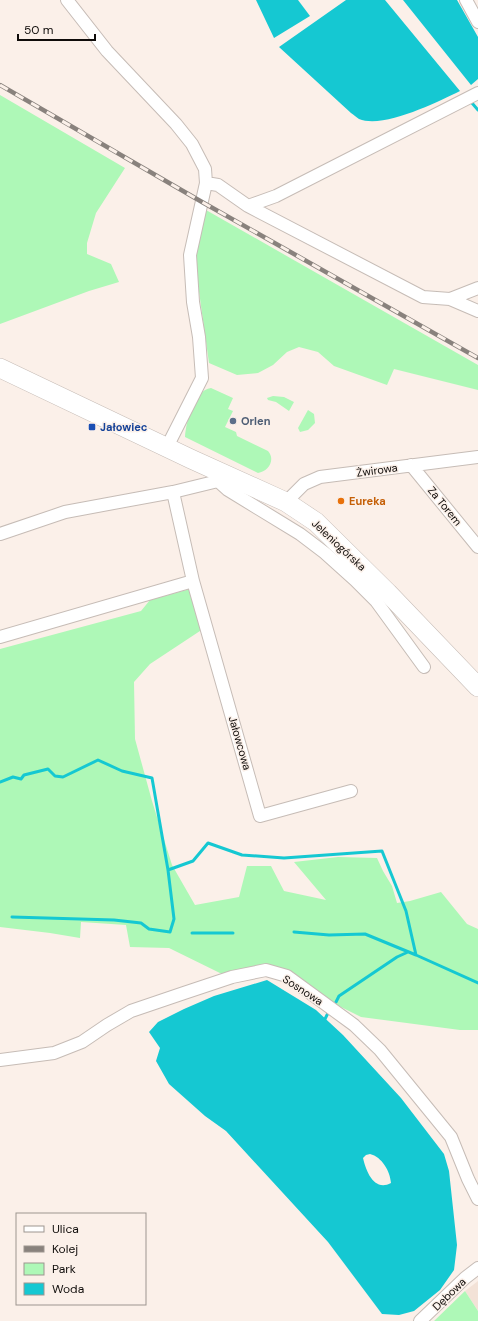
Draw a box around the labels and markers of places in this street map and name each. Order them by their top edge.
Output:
place label: Orlen [241,414,271,428]
marker: Orlen [228,416,238,426]
place label: Jałowiec [100,420,148,434]
marker: Jałowiec [87,422,97,432]
place label: Eureka [349,494,386,508]
marker: Eureka [336,496,346,506]

